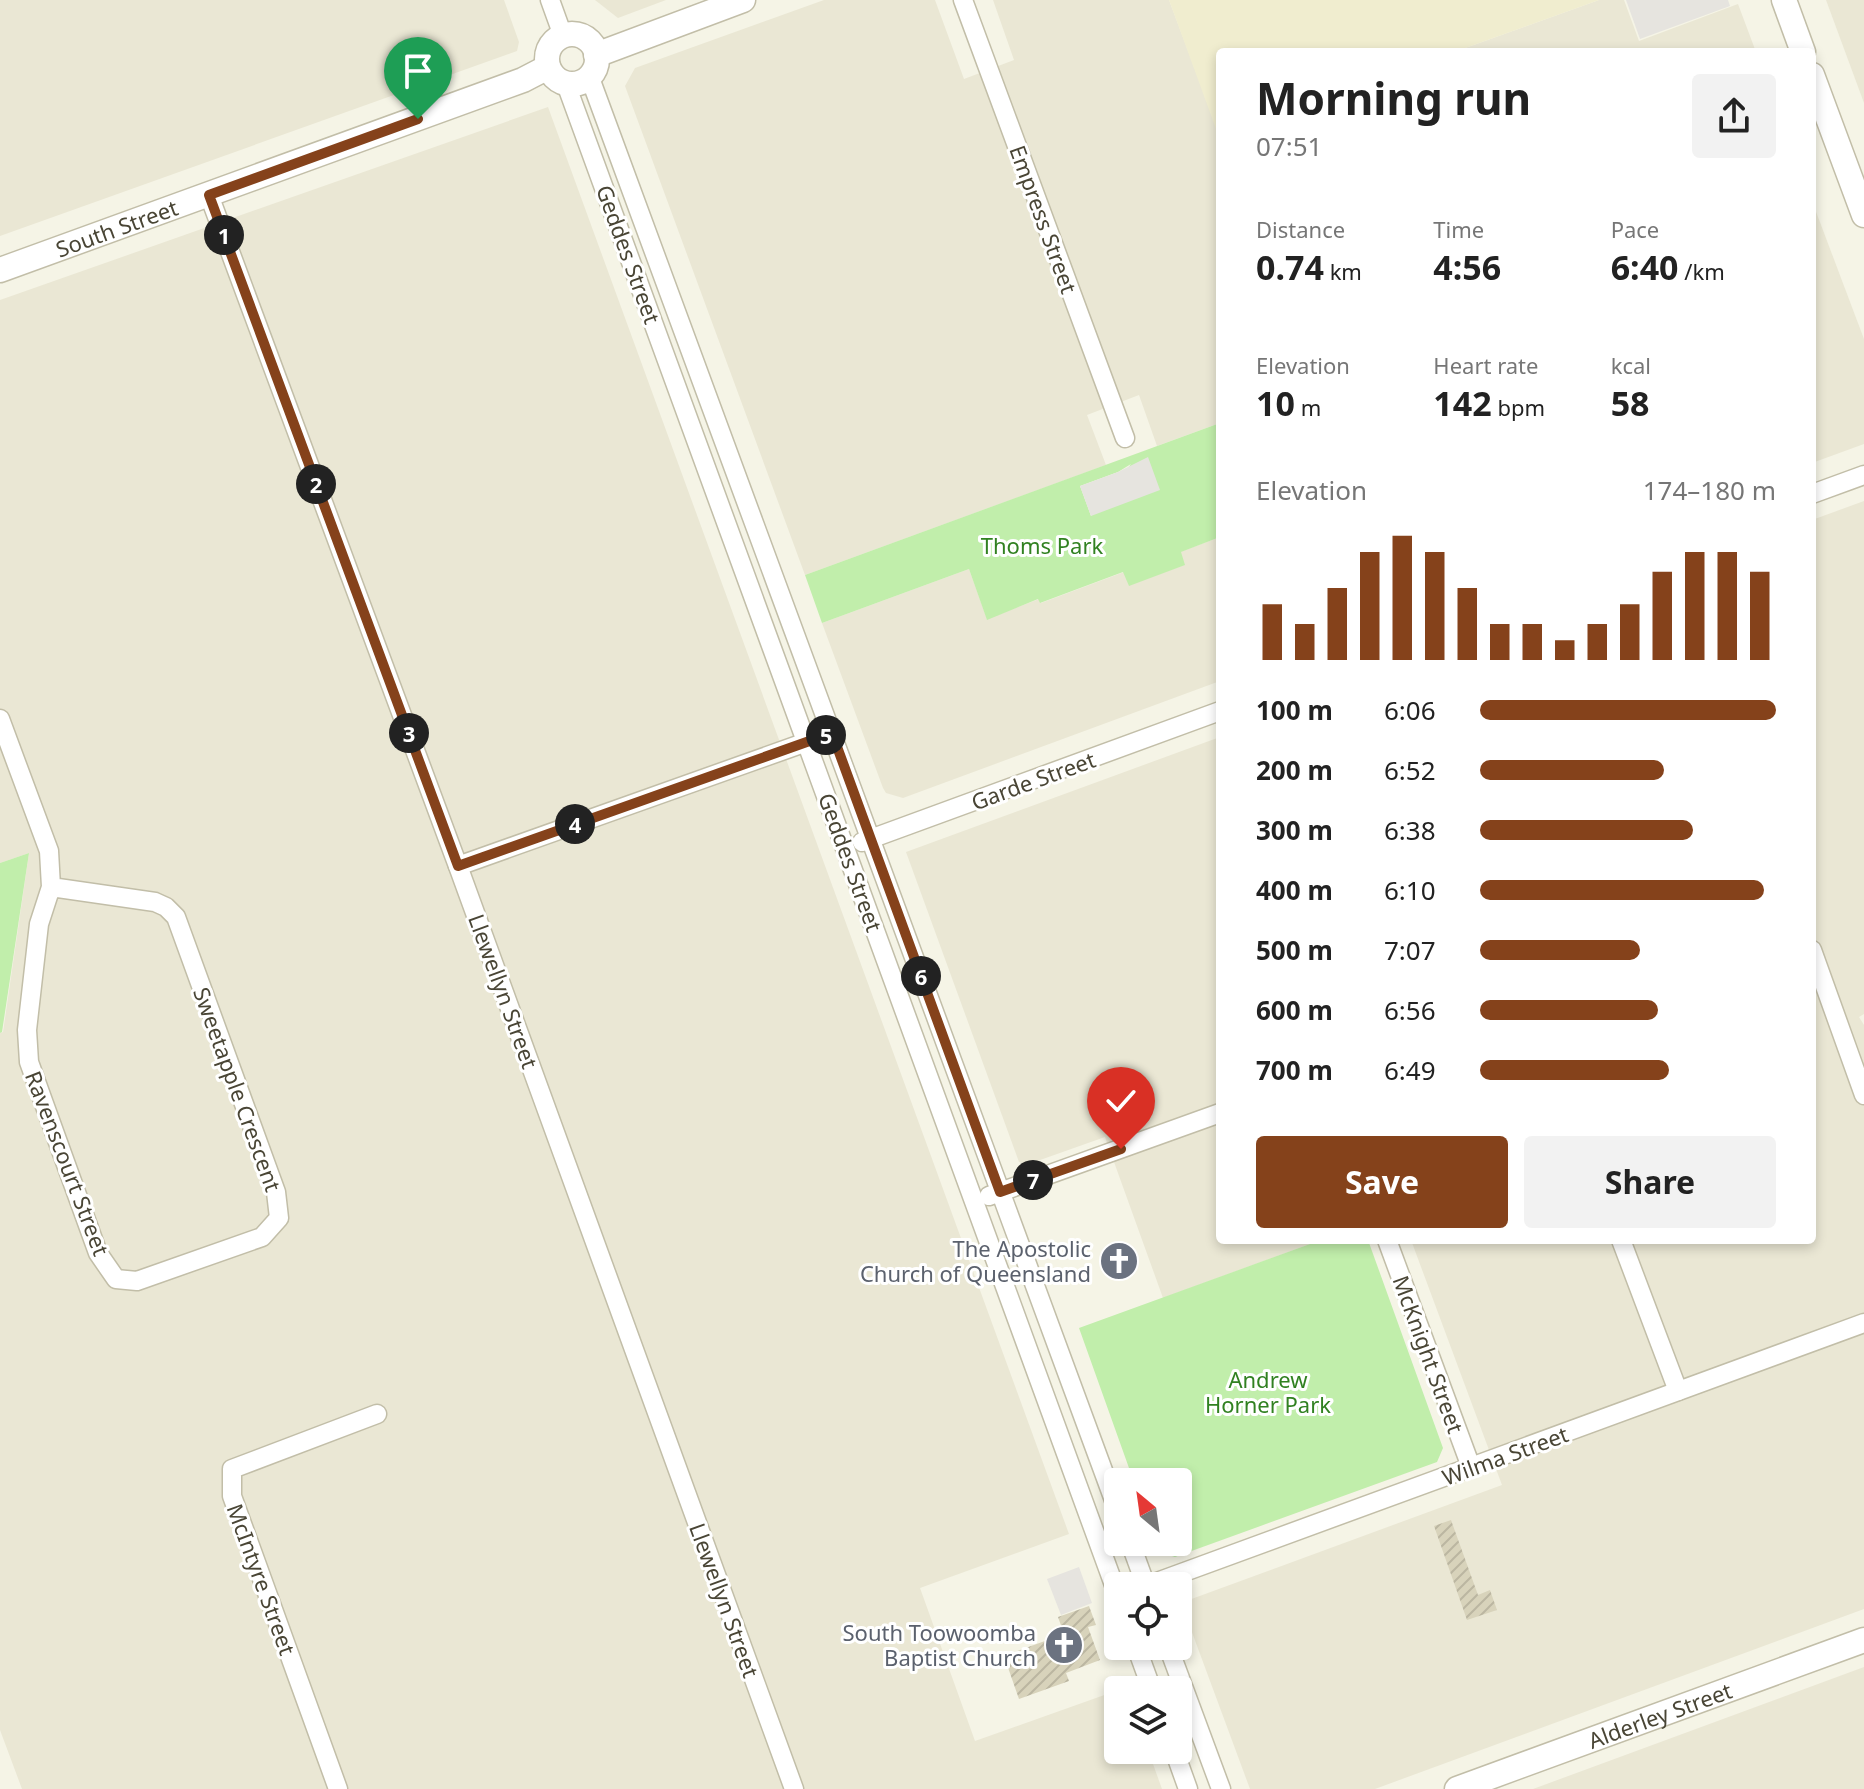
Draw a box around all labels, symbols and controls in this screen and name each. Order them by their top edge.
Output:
pin [384,37,452,119]
icon: arrive [396,49,440,93]
text: Morning run [1256,68,1531,128]
button: share [1692,74,1776,158]
text: 07:51 [1256,128,1322,164]
street label: Empress Street [1003,141,1085,297]
street label: Geddes Street [590,180,668,328]
street label: South Street [51,192,182,264]
text: Distance [1256,214,1345,244]
text: Time [1433,214,1484,244]
text: Pace [1611,214,1659,244]
pin: 1 [204,215,244,255]
text: 1 [218,220,230,250]
text: 0.74 [1256,244,1324,290]
text: 4:56 [1433,244,1501,290]
text: 6:40 [1611,244,1679,290]
text: km [1324,256,1362,286]
text: /km [1679,256,1725,286]
text: Elevation [1256,350,1350,380]
text: Heart rate [1433,350,1538,380]
text: kcal [1611,350,1651,380]
text: 10 [1256,380,1295,426]
text: 142 [1433,380,1492,426]
text: 58 [1611,380,1650,426]
text: m [1295,392,1321,422]
text: bpm [1492,392,1545,422]
pin: 2 [296,464,336,504]
text: 2 [310,469,322,499]
text: Elevation [1256,472,1367,508]
text: 174–180 m [1643,472,1776,508]
park label: Thoms Park [981,530,1103,560]
text: 100 m [1256,692,1333,728]
text: 6:06 [1384,692,1436,728]
pin: 3 [389,713,429,753]
pin: 5 [806,715,846,755]
text: 3 [403,718,415,748]
text: 5 [820,720,832,750]
street label: Garde Street [967,744,1099,816]
text: 200 m [1256,752,1333,788]
text: 6:52 [1384,752,1436,788]
street label: Geddes Street [812,788,890,936]
pin: 4 [555,804,595,844]
text: 4 [569,809,581,839]
text: 300 m [1256,812,1333,848]
text: 6:38 [1384,812,1436,848]
text: 400 m [1256,872,1333,908]
text: 6:10 [1384,872,1436,908]
street label: Llewellyn Street [462,910,546,1072]
text: 500 m [1256,932,1333,968]
text: 7:07 [1384,932,1436,968]
pin: 6 [901,956,941,996]
text: 6 [915,961,927,991]
street label: Sweetapple Crescent [187,983,289,1195]
text: 600 m [1256,992,1333,1028]
text: 6:56 [1384,992,1436,1028]
text: 700 m [1256,1052,1333,1088]
text: 6:49 [1384,1052,1436,1088]
street label: Ravenscourt Street [19,1066,117,1260]
pin [1087,1067,1155,1149]
icon: check [1099,1079,1143,1123]
button: Save [1256,1136,1508,1228]
button: Share [1524,1136,1776,1228]
pin: 7 [1013,1160,1053,1200]
text: 7 [1027,1165,1039,1195]
place label: The Apostolic Church of Queensland [860,1233,1091,1288]
church icon: The Apostolic Church of Queensland [1098,1240,1140,1282]
street label: McKnight Street [1387,1271,1471,1437]
park label: Andrew Horner Park [1205,1364,1331,1419]
street label: Wilma Street [1438,1418,1572,1492]
north arrow [1104,1468,1192,1556]
map controls [1104,1468,1192,1764]
street label: McIntyre Street [221,1499,303,1659]
street label: Llewellyn Street [683,1519,767,1681]
button: locate [1104,1572,1192,1660]
place label: South Toowoomba Baptist Church [843,1617,1036,1672]
church icon: South Toowoomba Baptist Church [1043,1624,1085,1666]
street label: Alderley Street [1584,1675,1736,1755]
button: layers [1104,1676,1192,1764]

